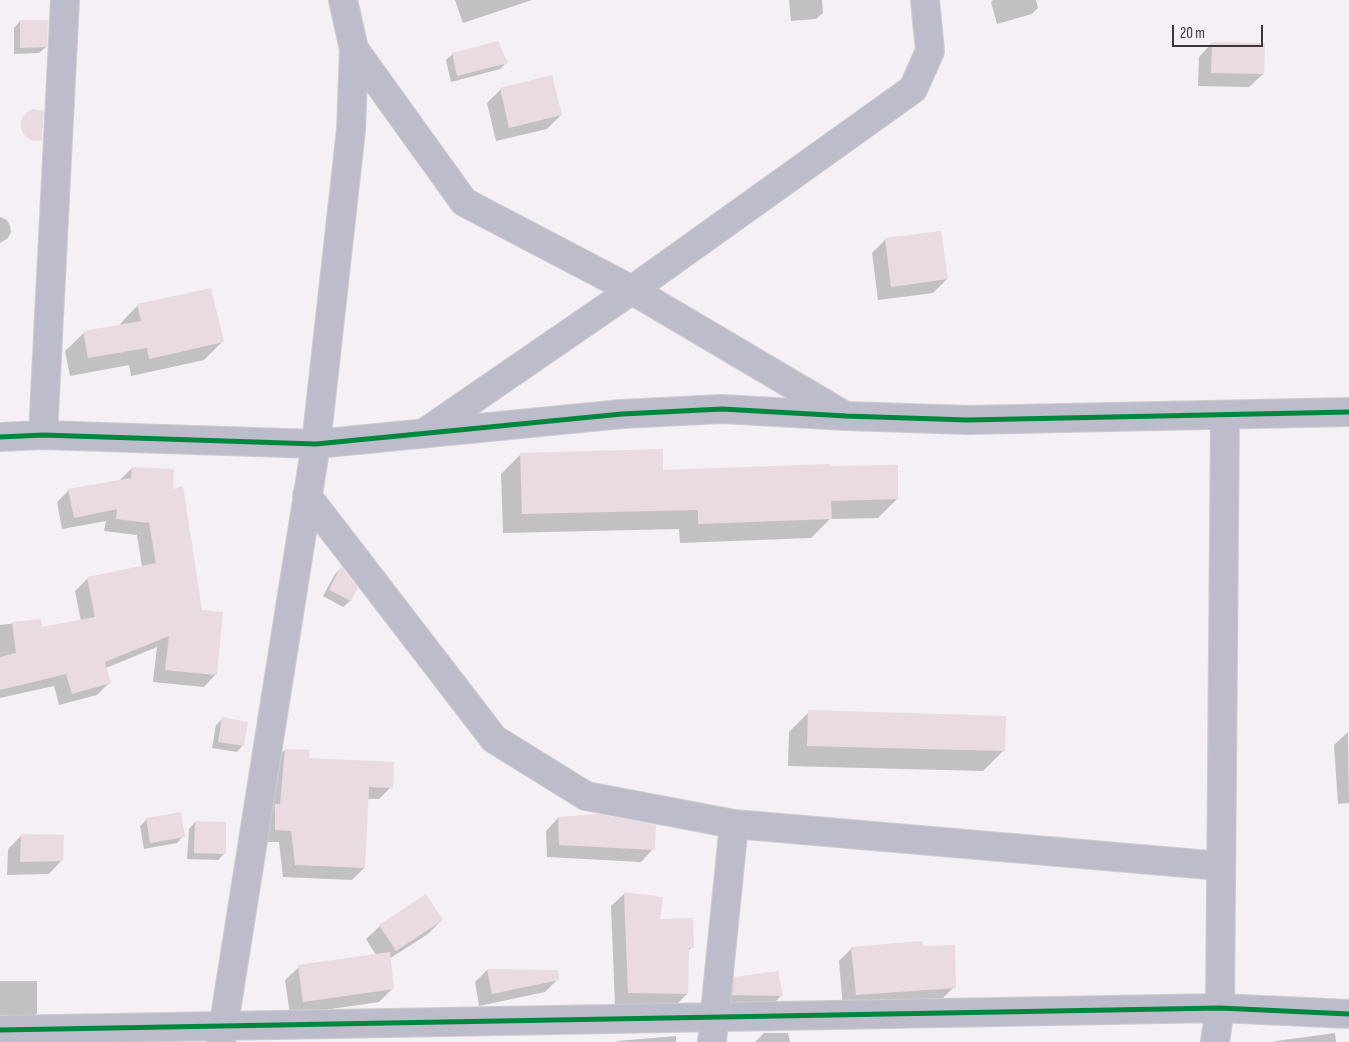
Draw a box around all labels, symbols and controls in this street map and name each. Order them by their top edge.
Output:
scale bar [1174,15,1265,47]
text: 20 m [1180,24,1205,43]

